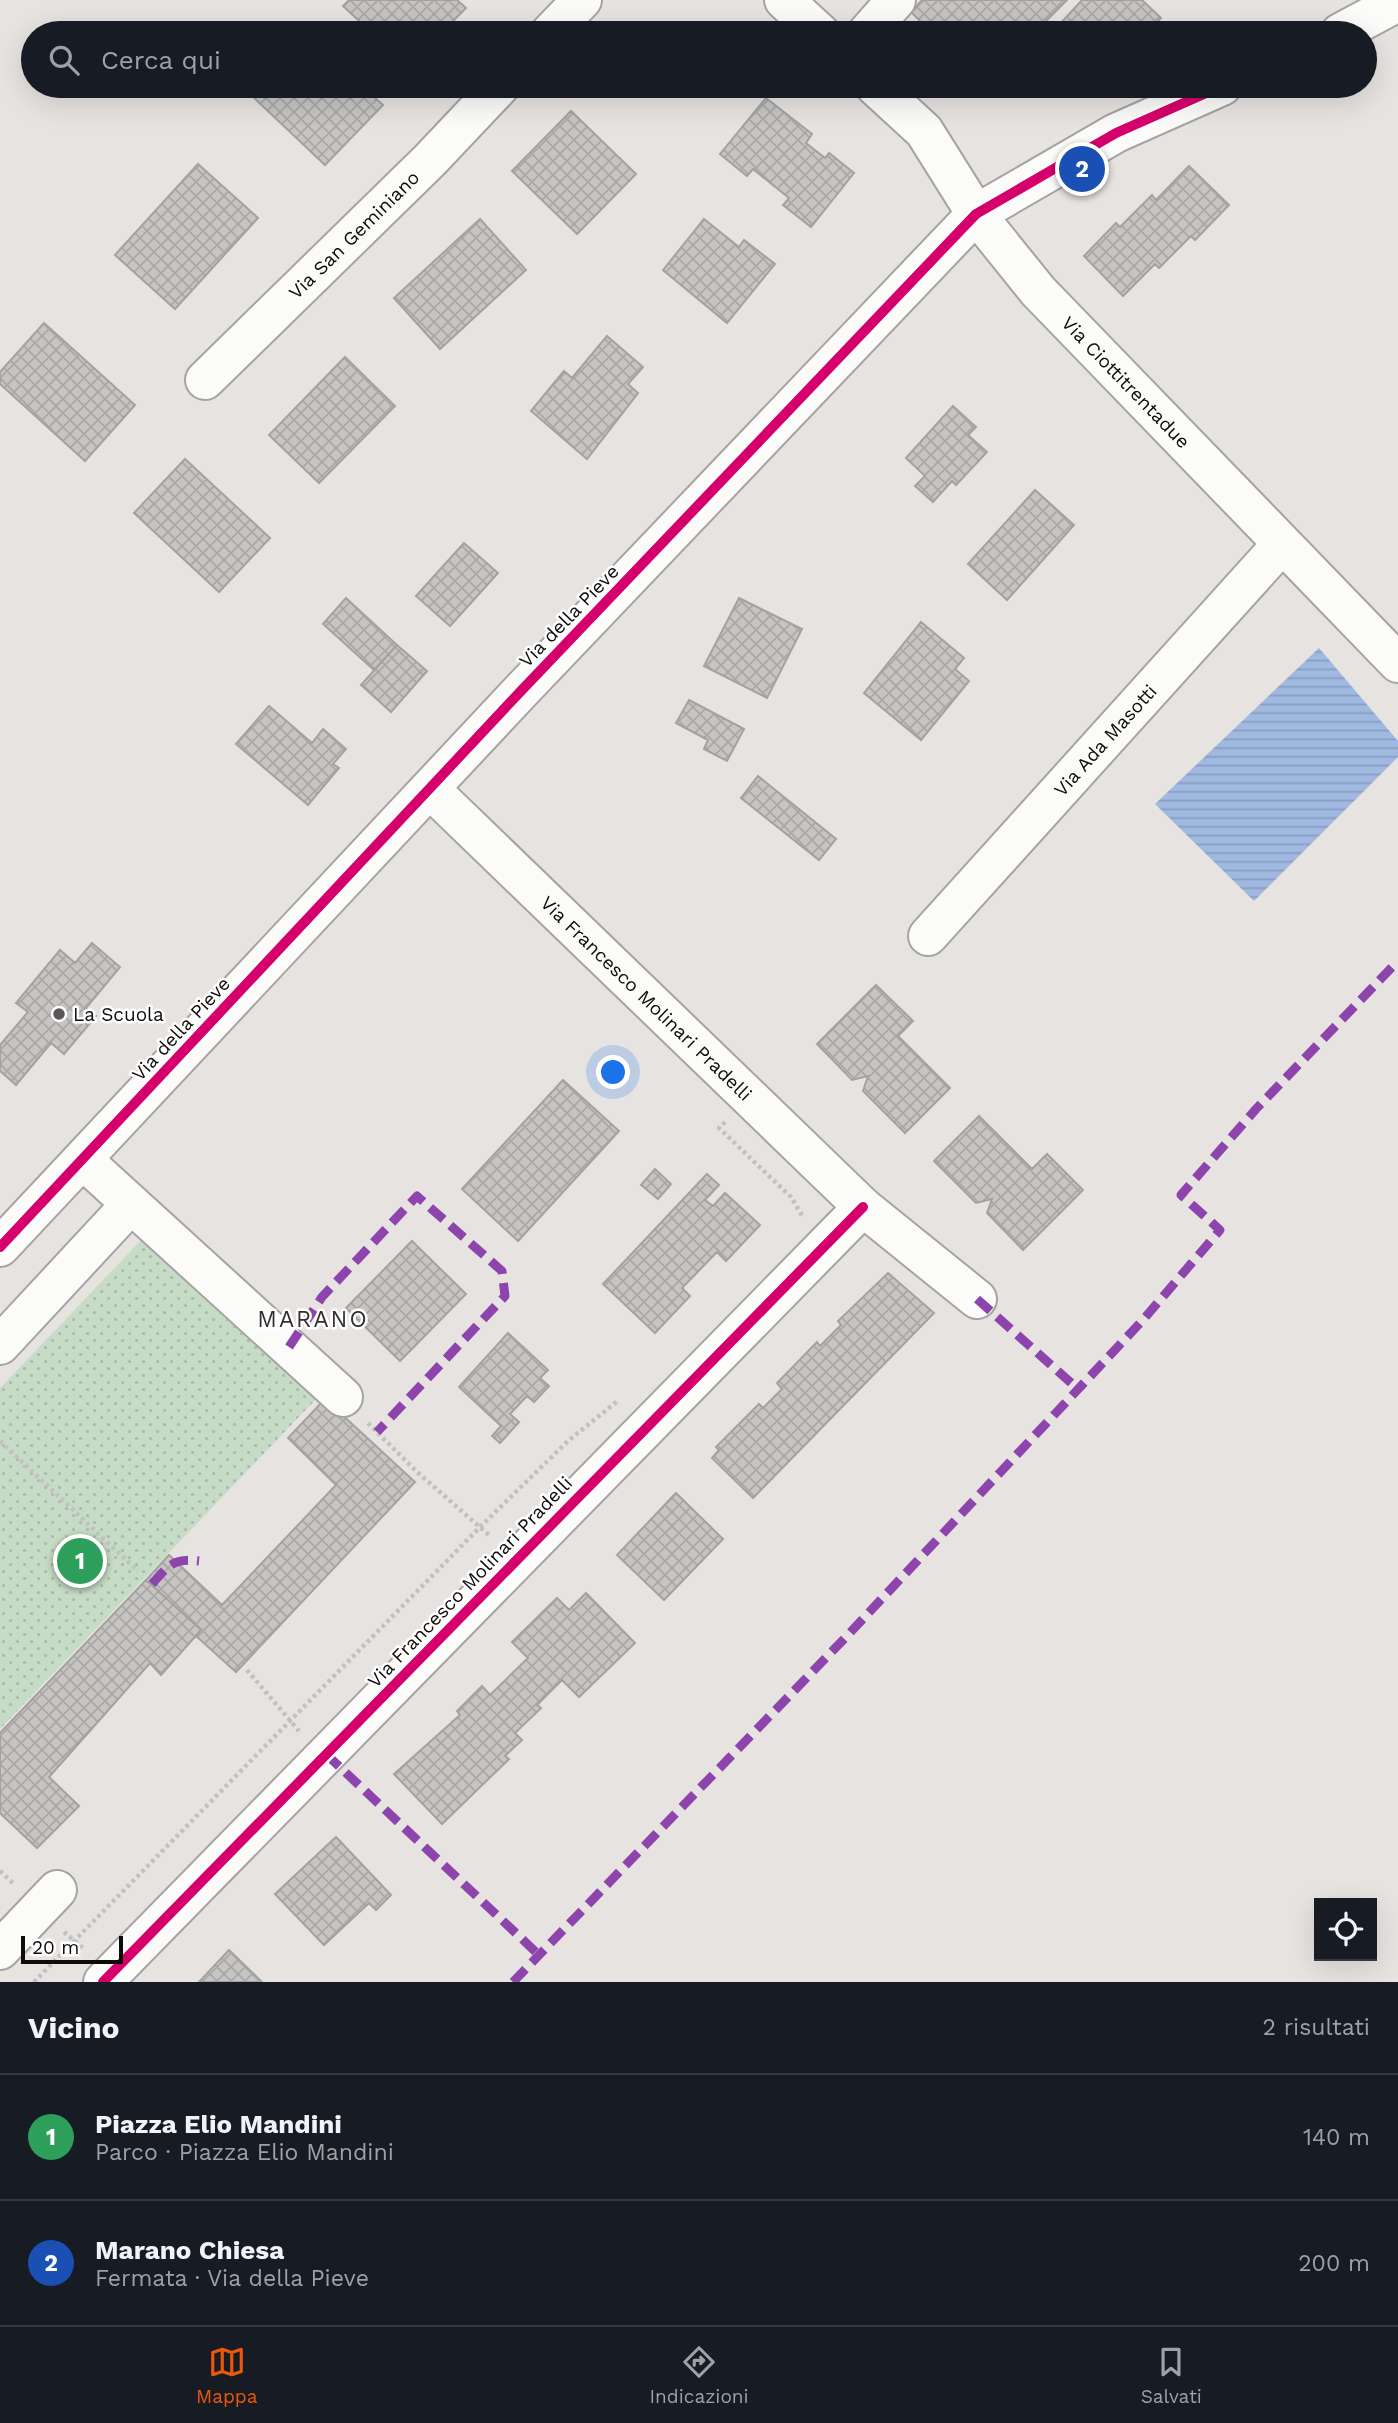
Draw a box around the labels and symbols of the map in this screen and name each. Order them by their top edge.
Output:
pin: 2 [1059,143,1105,195]
street label: Via San Geminiano [284,166,424,304]
street label: Via Ciottitrentadue [1057,311,1195,453]
street label: Via della Pieve [514,560,624,672]
street label: Via Ada Masotti [1049,679,1161,801]
street label: Via Francesco Molinari Pradelli [536,891,757,1105]
street label: Via della Pieve [127,972,235,1086]
place label: La Scuola [73,1003,164,1026]
marker: La Scuola [51,1006,67,1022]
your location [596,1055,630,1089]
district label: MARANO [257,1306,369,1333]
street label: Via Francesco Molinari Pradelli [363,1472,577,1692]
pin: 1 [57,1535,103,1587]
scale bar [21,1933,122,1965]

